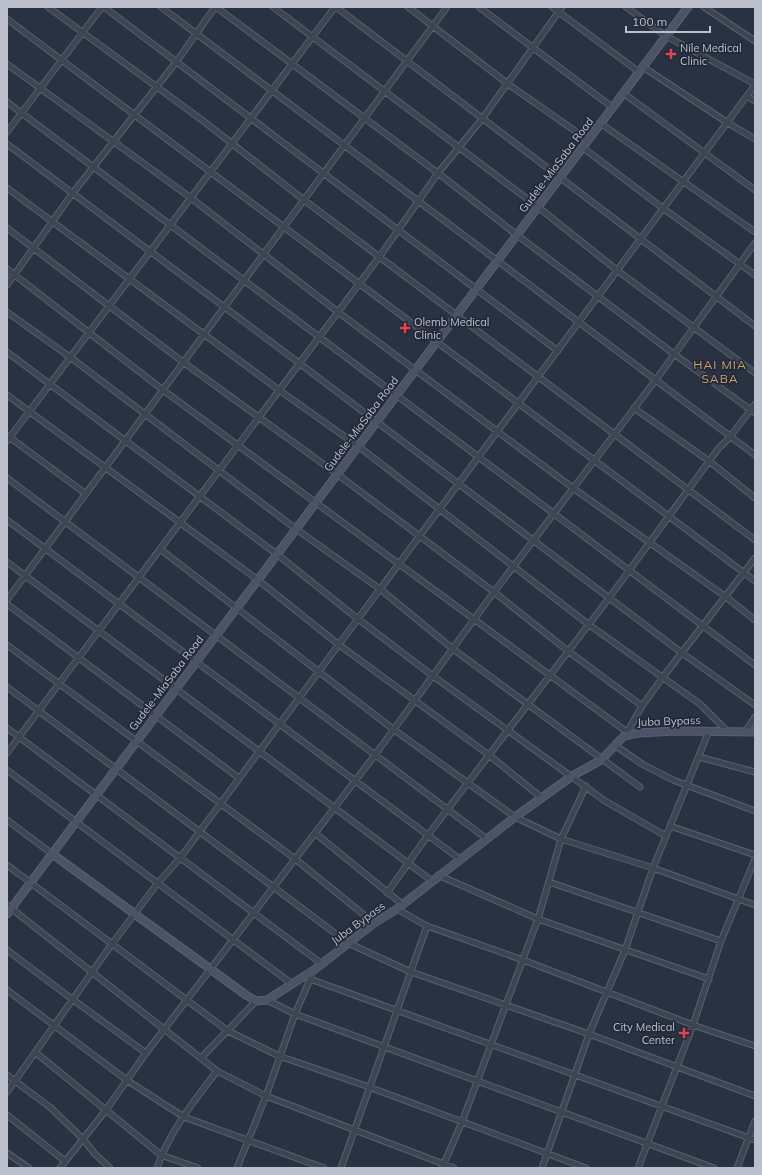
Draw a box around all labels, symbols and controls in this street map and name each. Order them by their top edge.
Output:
scale bar [626,8,710,34]
text: 100 m [632,14,667,29]
place label: Nile Medical Clinic [680,41,742,68]
marker: Nile Medical Clinic [665,48,677,60]
street label: Gudele-MiaSaba Road [516,115,596,215]
place label: Olemb Medical Clinic [414,315,489,342]
marker: Olemb Medical Clinic [399,322,411,334]
district label: HAI MIA SABA [693,357,747,386]
street label: Gudele-MiaSaba Road [321,374,401,474]
street label: Gudele-MiaSaba Road [126,633,206,733]
street label: Juba Bypass [637,713,701,729]
street label: Juba Bypass [328,899,388,947]
place label: City Medical Center [613,1020,675,1047]
marker: City Medical Center [678,1027,690,1039]

